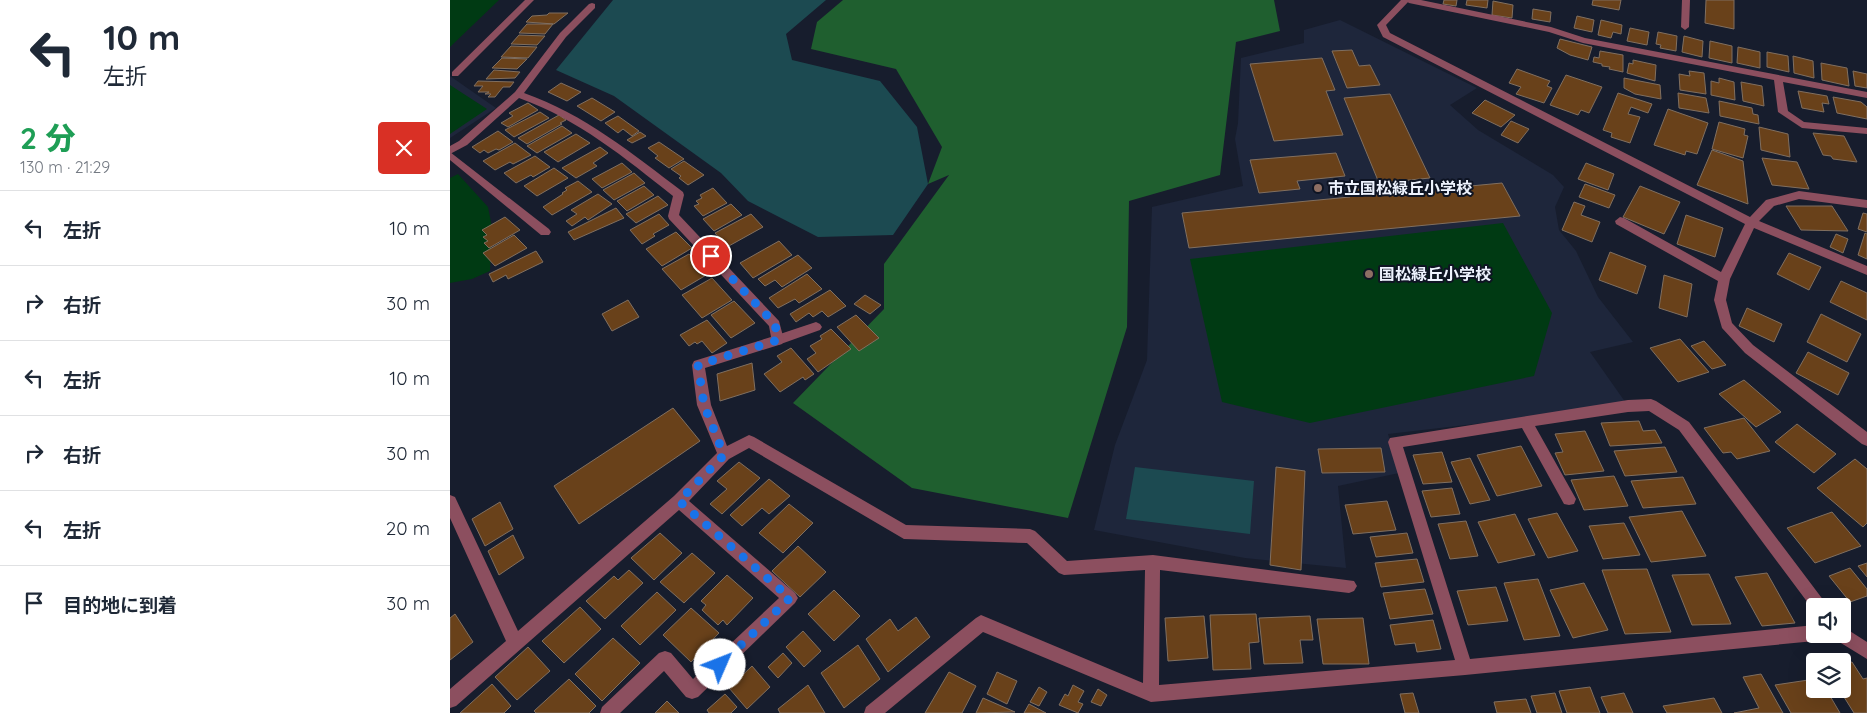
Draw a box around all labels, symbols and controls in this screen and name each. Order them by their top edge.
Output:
text: 10 m [103,15,180,59]
icon: left [20,20,85,85]
text: 左折 [103,62,147,90]
text: 2 分 [20,119,75,157]
button: close [378,122,430,174]
text: 130 m · 21:29 [20,157,110,177]
place label: 市立国松緑丘小学校 [1328,178,1472,198]
marker: 市立国松緑丘小学校 [1312,182,1324,194]
icon: left [20,214,48,242]
text: 10 m [389,216,430,240]
text: 左折 [63,218,101,242]
pin [690,235,732,277]
icon: arrive [697,242,725,270]
place label: 国松緑丘小学校 [1379,264,1491,284]
marker: 国松緑丘小学校 [1363,268,1375,280]
icon: right [20,289,48,317]
text: 30 m [386,291,430,315]
text: 右折 [63,293,101,317]
icon: left [20,364,48,392]
text: 10 m [389,366,430,390]
text: 左折 [63,368,101,392]
icon: right [20,439,48,467]
text: 30 m [386,441,430,465]
text: 右折 [63,443,101,467]
icon: left [20,514,48,542]
text: 20 m [386,516,430,540]
text: 左折 [63,518,101,542]
icon: arrive [20,589,48,617]
text: 30 m [386,591,430,615]
text: 目的地に到着 [63,593,177,617]
map controls [1806,598,1851,698]
button: sound [1806,598,1851,643]
position arrow [693,638,745,690]
button: layers [1806,653,1851,698]

